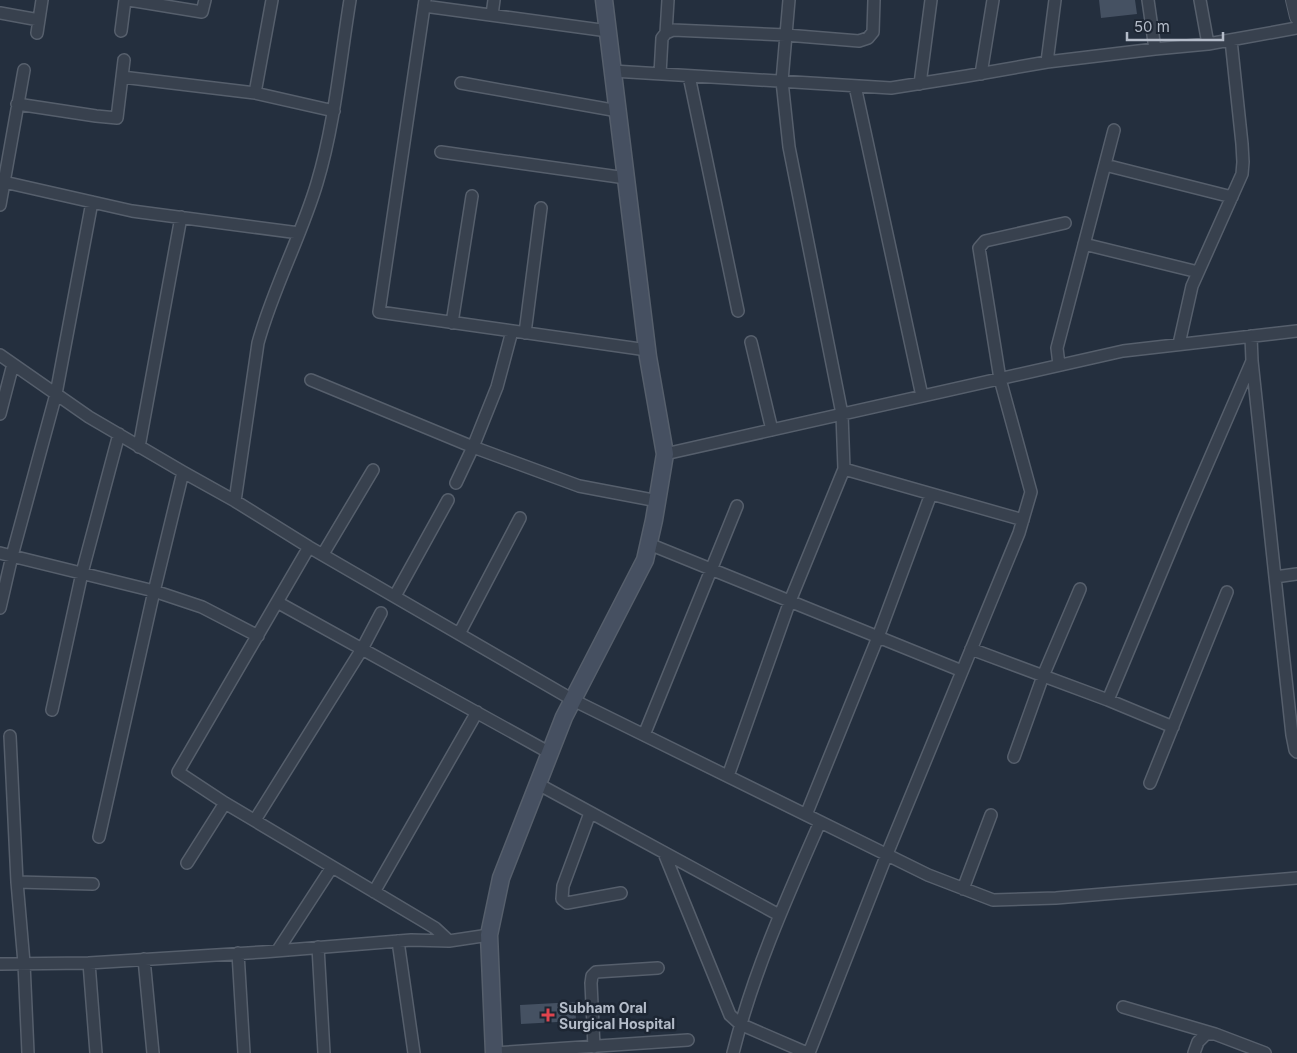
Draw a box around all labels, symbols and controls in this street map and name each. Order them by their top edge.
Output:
scale bar [1127,10,1223,42]
text: 50 m [1134,17,1170,36]
place label: Subham Oral Surgical Hospital [559,999,675,1032]
marker: Subham Oral Surgical Hospital [541,1008,555,1022]

